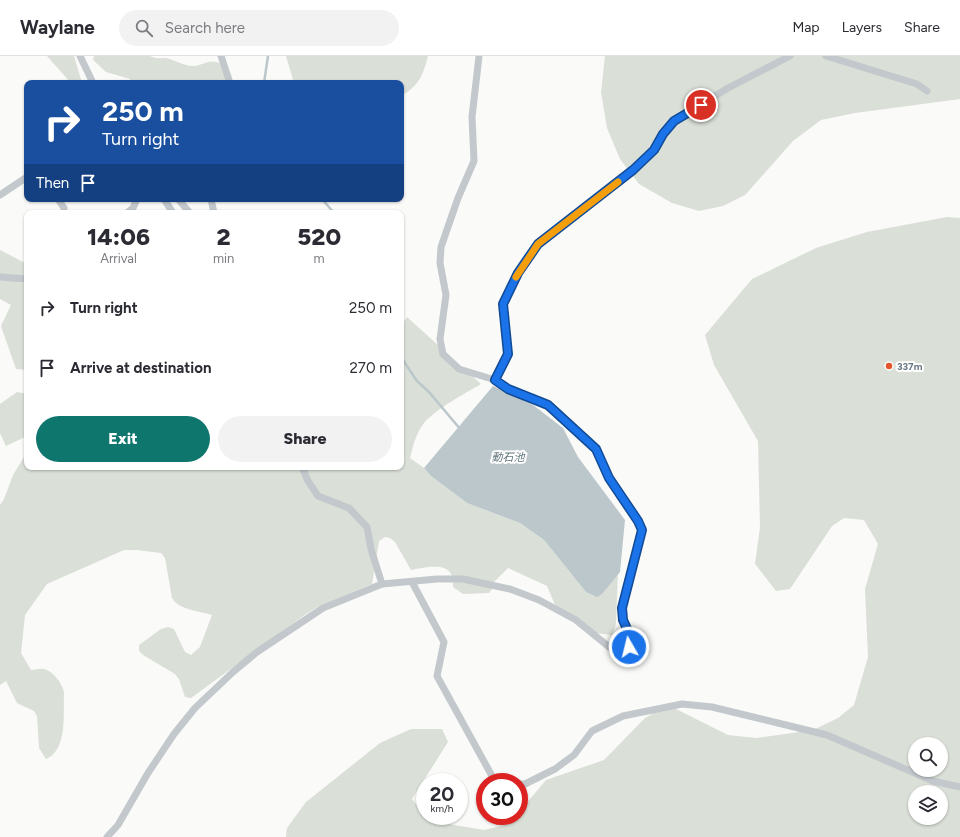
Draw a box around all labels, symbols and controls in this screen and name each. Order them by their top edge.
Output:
search box [119,10,399,46]
text: Waylane [20,16,95,39]
icon: search [133,17,155,39]
text: Search here [165,19,245,37]
text: Map [792,19,820,36]
text: Layers [842,19,882,36]
text: Share [904,19,940,36]
pin [684,88,718,122]
text: 250 m [102,94,184,128]
icon: arrive [690,94,712,116]
icon: right [36,96,88,148]
text: Turn right [102,128,179,150]
icon: arrive [77,172,99,194]
text: Then [36,174,69,192]
text: 14:06 [87,222,150,251]
text: 2 [217,222,231,251]
text: 520 [297,222,341,251]
text: Arrival [100,251,137,266]
text: min [213,251,234,266]
text: m [314,251,325,266]
icon: right [36,297,58,319]
text: Turn right [70,299,138,317]
text: 250 m [349,299,392,317]
icon: arrive [36,357,58,379]
text: Arrive at destination [70,359,211,377]
text: 270 m [349,359,392,377]
place label: 337m [897,360,923,373]
marker: 337m [884,361,894,371]
button: Exit [36,416,210,462]
button: Share [218,416,392,462]
water label: 動石池 [492,451,525,464]
position arrow [608,626,650,668]
map controls [908,737,948,825]
button: search [908,737,948,777]
speed limit sign: 30 [476,773,528,825]
text: 20 [430,782,454,806]
button: layers [908,785,948,825]
text: km/h [431,802,453,815]

